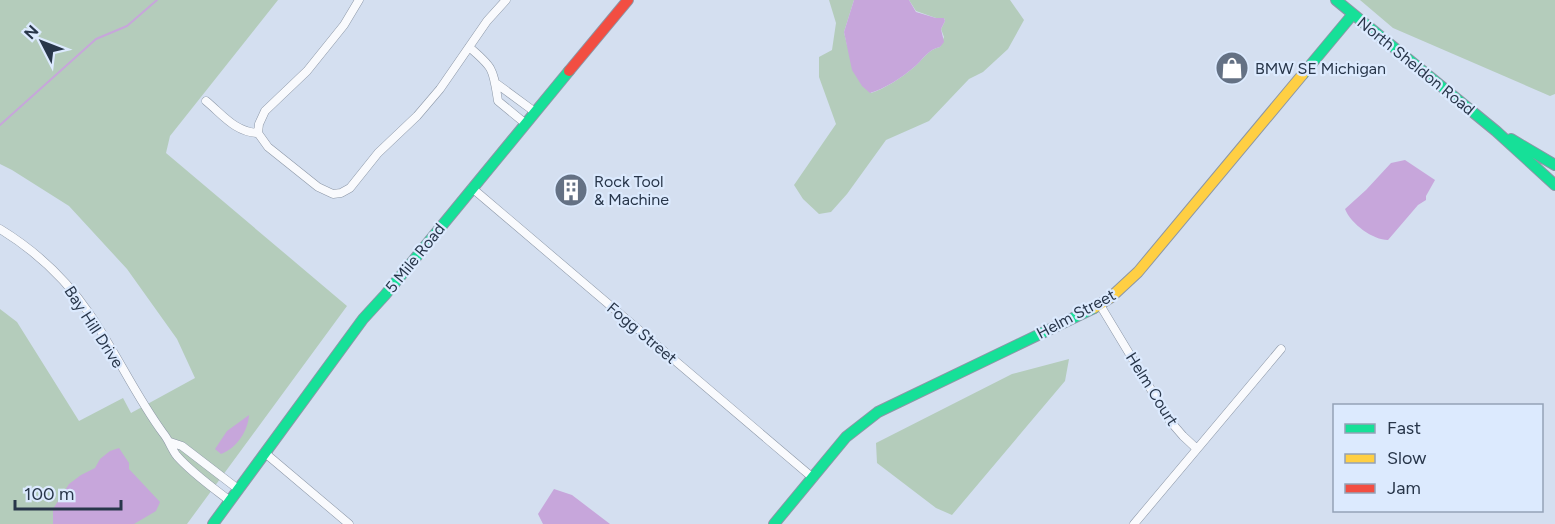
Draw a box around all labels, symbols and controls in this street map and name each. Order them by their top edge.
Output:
north arrow [12,12,72,72]
street label: North Sheldon Road [1354,13,1478,119]
text: N [20,21,42,43]
shop icon: BMW SE Michigan [1214,50,1250,86]
place label: BMW SE Michigan [1255,59,1386,78]
building icon: Rock Tool & Machine [553,172,589,208]
place label: Rock Tool & Machine [594,172,669,209]
street label: 5 Mile Road [381,220,449,296]
street label: Bay Hill Drive [60,282,128,372]
street label: Helm Street [1033,285,1119,343]
street label: Fogg Street [603,298,681,368]
street label: Helm Court [1122,349,1182,429]
legend [1333,404,1543,512]
text: Fast [1387,417,1421,439]
text: Slow [1387,447,1426,469]
scale bar [15,473,122,511]
text: Jam [1387,477,1421,499]
text: 100 m [24,483,74,505]

